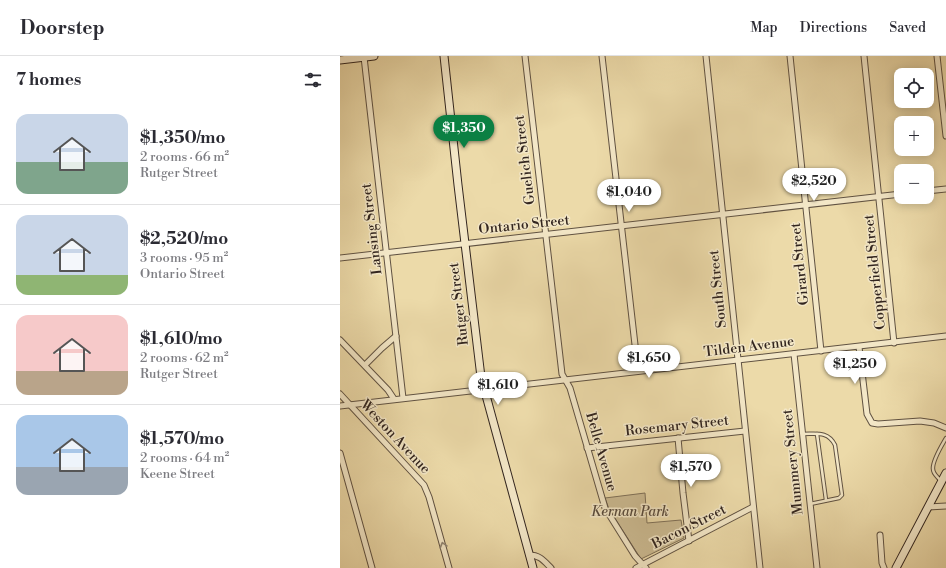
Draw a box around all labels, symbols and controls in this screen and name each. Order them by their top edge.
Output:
text: Doorstep [20,16,105,40]
text: Map [750,19,778,37]
text: Directions [800,19,867,37]
text: Saved [889,19,926,37]
map controls [894,68,934,204]
button: locate [894,68,934,108]
text: 7 homes [16,69,81,91]
icon: filters [302,69,324,91]
street label: Guelich Street [511,114,539,206]
pin: $1,350 [431,115,497,149]
button: + [894,116,934,156]
text: $1,350 [442,120,486,136]
text: $1,350/mo [140,127,226,149]
icon: home [48,130,96,178]
text: 2 rooms · 66 m² [140,149,229,165]
button: − [894,164,934,204]
text: Rutger Street [140,165,218,181]
pin: $2,520 [781,168,847,202]
text: $2,520 [791,173,837,189]
pin: $1,040 [596,179,662,213]
street label: Lansing Street [357,182,387,276]
text: $1,040 [606,184,652,200]
street label: Ontario Street [478,211,570,239]
street label: Copperfield Street [860,213,890,331]
street label: Girard Street [787,222,813,306]
text: $2,520/mo [140,228,228,250]
icon: home [48,231,96,279]
street label: South Street [705,249,731,329]
text: 3 rooms · 95 m² [140,250,228,266]
street label: Rutger Street [445,261,473,347]
text: Ontario Street [140,266,225,282]
text: $1,610/mo [140,328,223,350]
icon: home [48,331,96,379]
street label: Tilden Avenue [703,333,795,361]
pin: $1,650 [616,345,682,379]
text: 2 rooms · 62 m² [140,350,229,366]
text: $1,650 [627,350,671,366]
pin: $1,250 [822,351,888,385]
text: $1,250 [833,356,877,372]
text: Rutger Street [140,366,218,382]
pin: $1,610 [465,372,531,406]
text: $1,610 [477,377,519,393]
street label: Weston Avenue [355,395,434,478]
street label: Mummery Street [778,408,808,516]
street label: Belle Avenue [581,409,621,494]
street label: Rosemary Street [624,412,730,440]
text: $1,570/mo [140,428,224,450]
icon: home [48,431,96,479]
text: 2 rooms · 64 m² [140,450,229,466]
pin: $1,570 [658,454,724,488]
text: $1,570 [670,459,712,475]
text: Keene Street [140,466,215,482]
street label: Bacon Street [648,501,729,554]
park label: Kernan Park [591,503,669,521]
one-way arrow [439,541,448,548]

